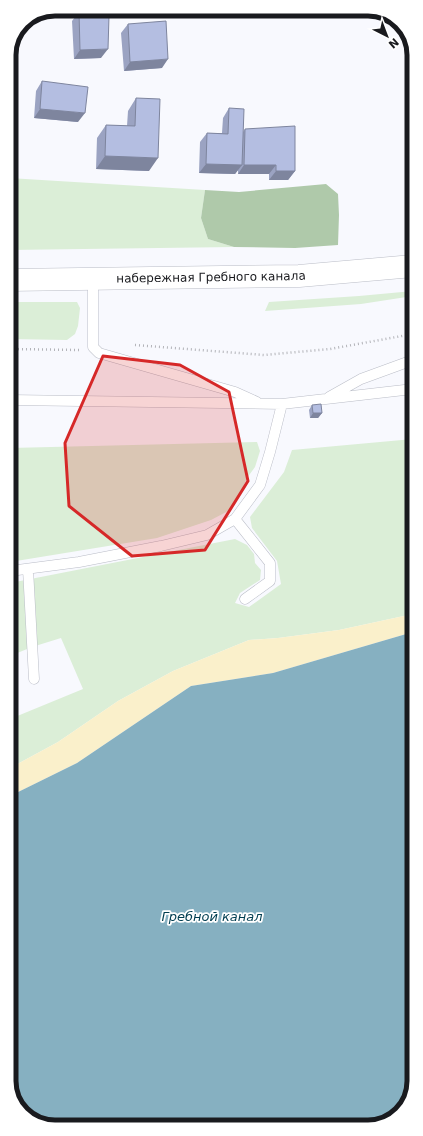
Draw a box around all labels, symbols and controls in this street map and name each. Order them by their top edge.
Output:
north arrow [367,16,407,56]
text: N [386,35,401,51]
street label: набережная Гребного канала [116,268,306,286]
water label: Гребной канал [161,909,263,924]

